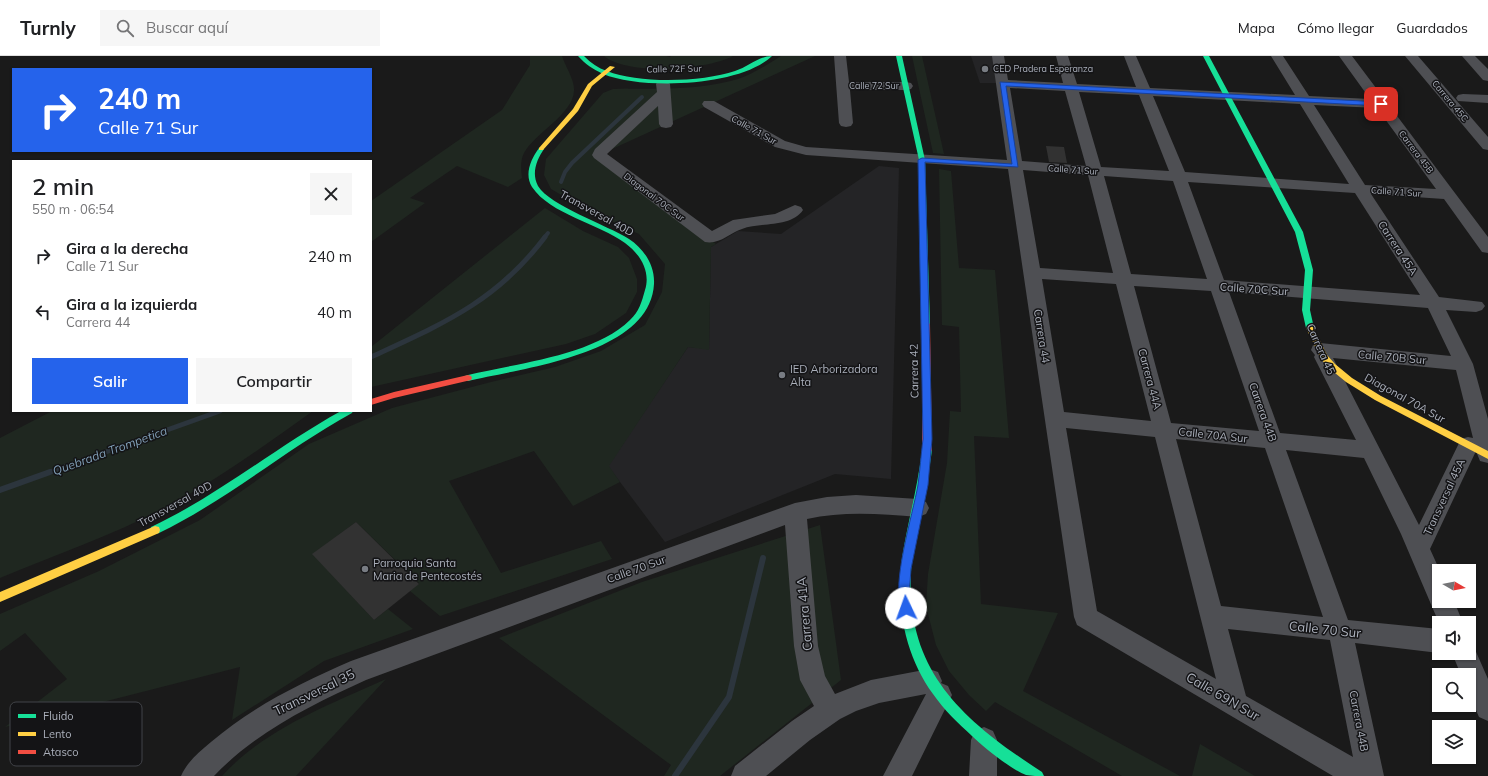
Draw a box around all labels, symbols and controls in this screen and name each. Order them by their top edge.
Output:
search box [100,10,380,46]
text: Turnly [20,16,76,40]
icon: search [114,17,136,39]
text: Buscar aquí [146,18,228,37]
text: Mapa [1238,19,1275,37]
text: Cómo llegar [1297,19,1374,37]
text: Guardados [1396,19,1468,37]
street label: Calle 72F Sur [646,63,702,74]
place label: CED Pradera Esperanza [993,63,1093,74]
marker: CED Pradera Esperanza [980,64,990,74]
street label: Carrera 45C [1430,78,1471,124]
street label: Calle 72 Sur [849,80,900,91]
text: 240 m [98,81,181,116]
icon: right [32,84,84,136]
pin [1364,87,1398,121]
icon: arrive [1370,93,1392,115]
street label: Calle 71 Sur [730,113,779,147]
text: Calle 71 Sur [98,116,198,139]
street label: Carrera 45B [1397,128,1436,175]
street label: Calle 71 Sur [1048,162,1099,177]
street label: Diagonal 70C Sur [622,170,687,224]
text: 2 min [32,171,94,201]
button: close [310,173,352,215]
street label: Calle 71 Sur [1371,184,1422,199]
street label: Transversal 40D [557,187,637,239]
text: 550 m · 06:54 [32,201,114,217]
street label: Carrera 45A [1375,218,1421,278]
text: Gira a la derecha [66,239,188,258]
icon: right [32,245,54,267]
text: 240 m [308,247,352,266]
text: Calle 71 Sur [66,258,138,274]
street label: Calle 70C Sur [1219,280,1289,298]
text: Gira a la izquierda [66,295,197,314]
icon: left [32,301,54,323]
text: 40 m [317,303,352,322]
street label: Carrera 44 [1031,308,1053,364]
text: Carrera 44 [66,314,130,330]
street label: Carrera 45 [1304,321,1339,377]
street label: Carrera 42 [907,343,921,398]
street label: Carrera 44A [1135,347,1165,411]
street label: Calle 70B Sur [1357,347,1427,367]
button: Salir [32,358,188,404]
button: Compartir [196,358,352,404]
place label: IED Arborizadora Alta [790,362,878,389]
marker: IED Arborizadora Alta [777,370,787,380]
street label: Diagonal 70A Sur [1362,370,1448,426]
street label: Carrera 44B [1246,381,1280,443]
water label: Quebrada Trompetica [50,423,169,478]
street label: Calle 70A Sur [1178,424,1248,446]
street label: Transversal 45A [1420,457,1468,537]
street label: Transversal 40D [135,478,215,530]
street label: Calle 70 Sur [605,552,667,586]
place label: Parroquia Santa Maria de Pentecostés [373,556,482,583]
marker: Parroquia Santa Maria de Pentecostés [360,564,370,574]
north arrow [1432,564,1476,608]
map controls [1432,564,1476,764]
street label: Carrera 41A [793,576,815,652]
position arrow [885,587,927,629]
button: sound [1432,616,1476,660]
street label: Calle 70 Sur [1288,617,1362,641]
street label: Transversal 35 [271,665,357,719]
button: search [1432,668,1476,712]
street label: Calle 69N Sur [1183,669,1263,724]
street label: Carrera 44B [1346,689,1372,753]
legend [10,702,142,766]
text: Fluido [43,709,74,723]
button: layers [1432,720,1476,764]
text: Lento [43,727,71,741]
text: Atasco [43,745,78,759]

